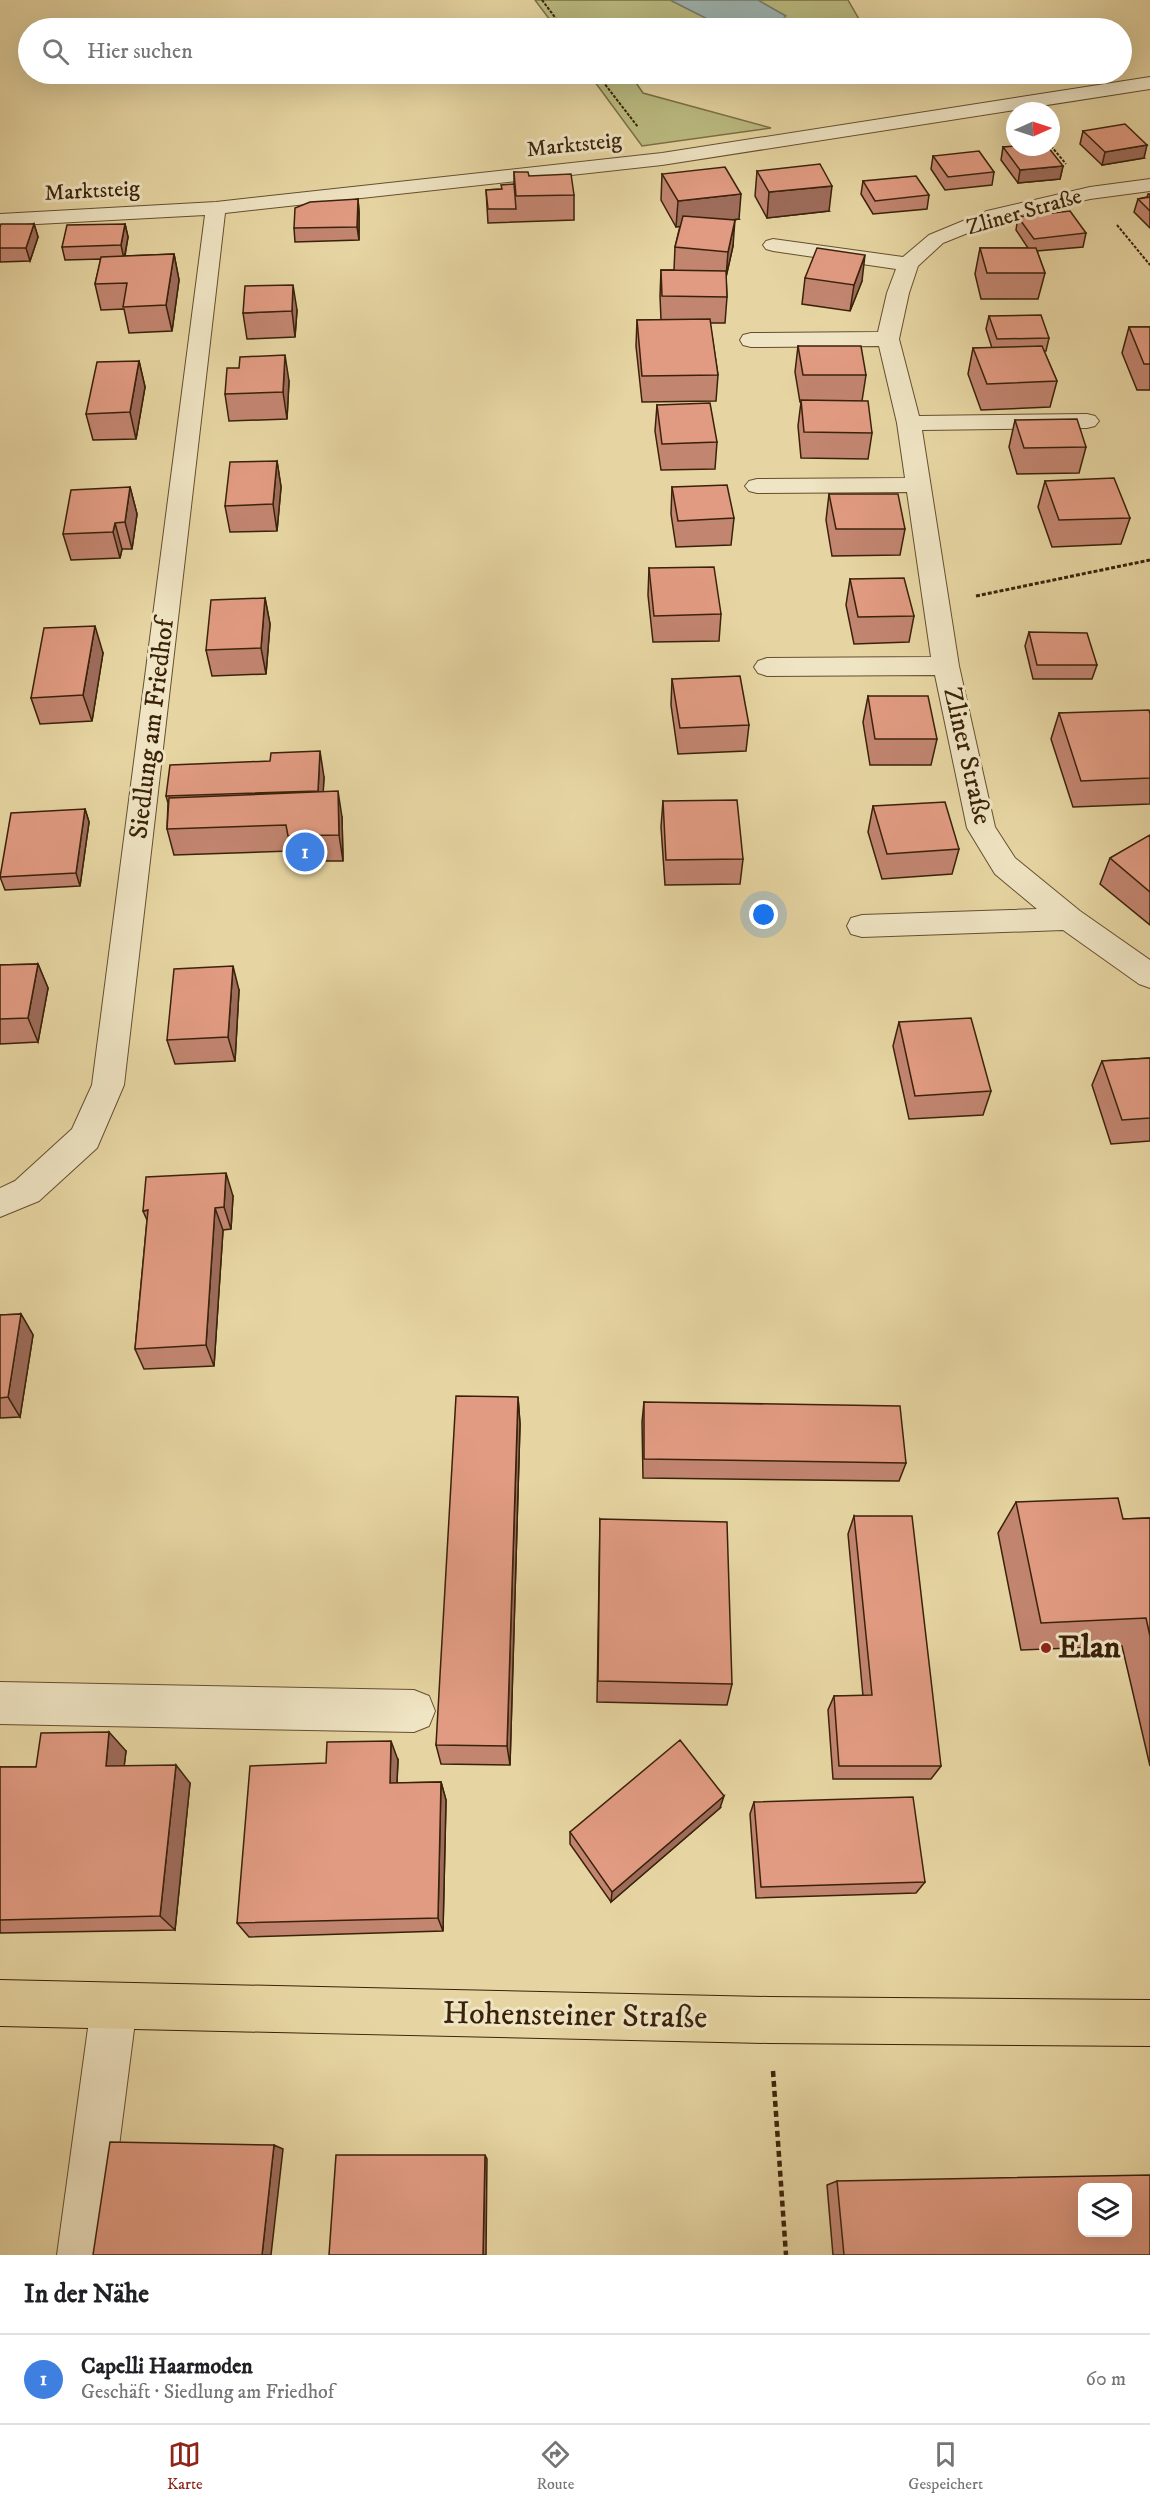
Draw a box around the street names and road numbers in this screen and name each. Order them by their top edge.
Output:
street label: Marktsteig [525,127,623,163]
street label: Marktsteig [44,175,141,207]
street label: Zliner Straße [963,183,1085,241]
street label: Siedlung am Friedhof [122,613,182,841]
street label: Zliner Straße [935,684,999,828]
street label: Hohensteiner Straße [442,1994,708,2038]

